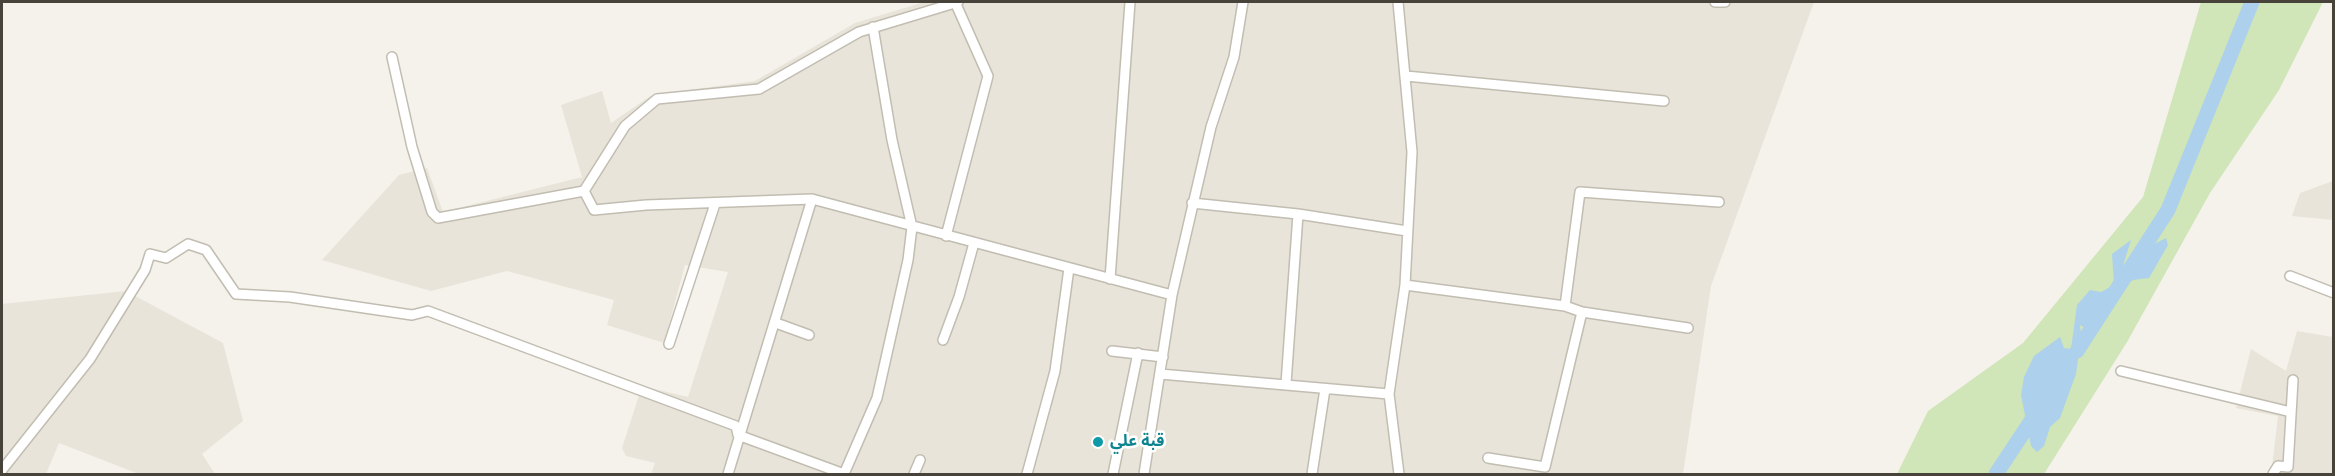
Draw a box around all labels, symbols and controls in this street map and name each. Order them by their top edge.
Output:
place label: قبة علي [1110,432,1164,452]
marker: قبة علي [1091,435,1105,449]

